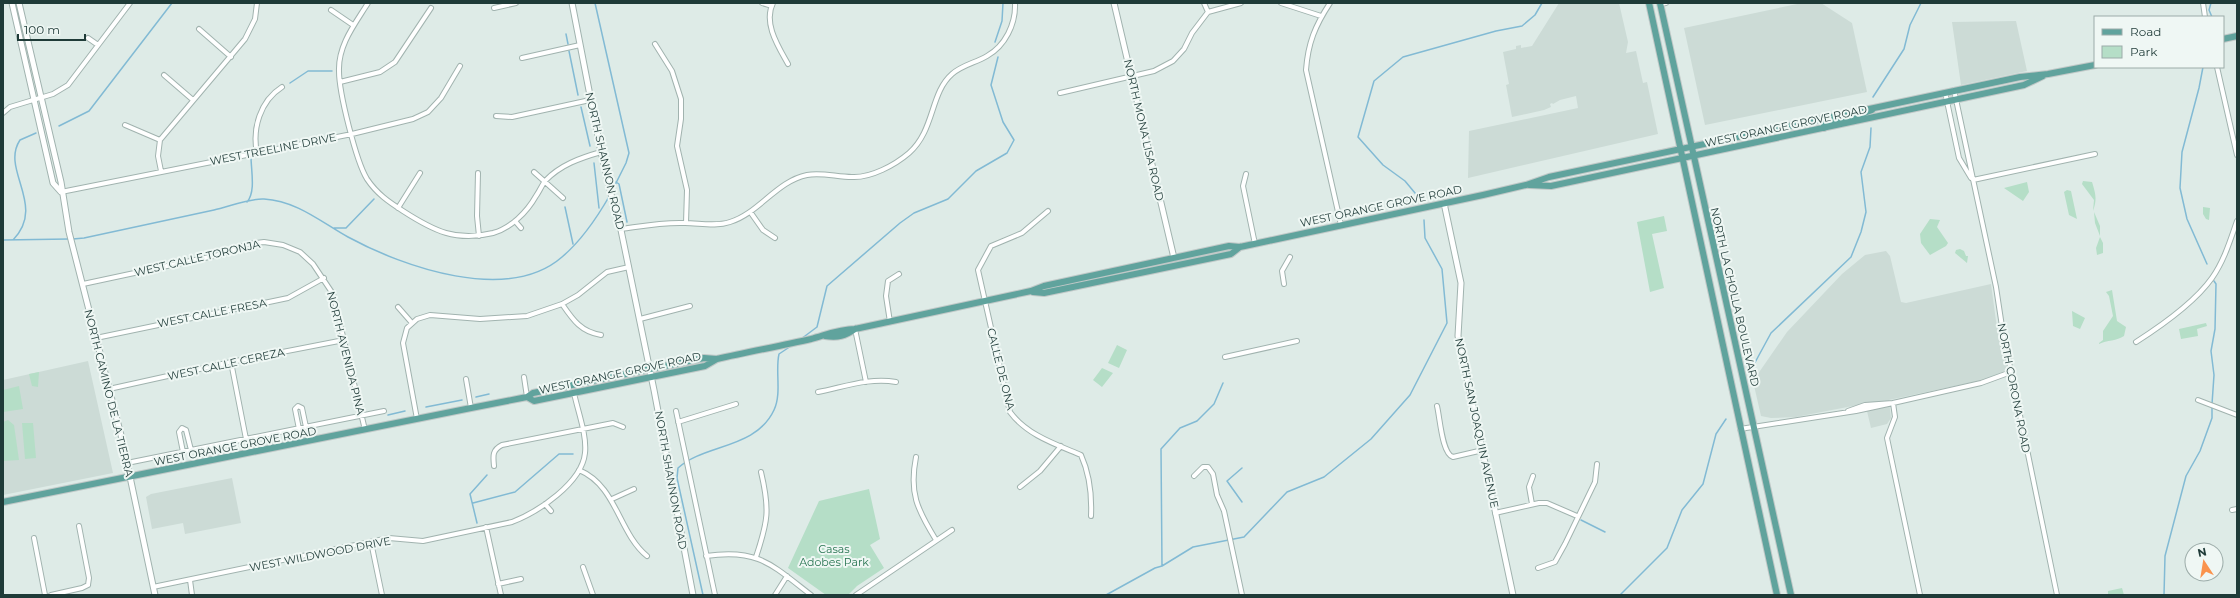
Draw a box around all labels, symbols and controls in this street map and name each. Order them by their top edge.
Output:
scale bar [18,16,85,42]
legend [2094,16,2224,68]
text: 100 m [24,22,60,37]
text: Road [2130,24,2161,39]
text: Park [2130,44,2158,59]
street label: NORTH MONA LISA ROAD [1121,58,1167,202]
street label: NORTH SHANNON ROAD [582,91,628,231]
street label: WEST ORANGE GROVE ROAD [1704,102,1868,150]
street label: WEST TREELINE DRIVE [209,130,337,168]
street label: WEST ORANGE GROVE ROAD [1299,182,1463,230]
street label: NORTH LA CHOLLA BOULEVARD [1708,206,1762,388]
street label: WEST CALLE TORONJA [133,237,261,279]
street label: NORTH AVENIDA PINA [324,290,368,416]
street label: WEST CALLE FRESA [156,296,268,330]
street label: NORTH CAMINO DE LA TIERRA [81,308,137,478]
street label: NORTH CORONA ROAD [1995,322,2033,454]
street label: CALLE DE ONA [984,327,1018,412]
street label: NORTH SAN JOAQUIN AVENUE [1452,337,1502,509]
street label: WEST CALLE CEREZA [166,345,286,383]
street label: WEST ORANGE GROVE ROAD [538,349,702,397]
street label: NORTH SHANNON ROAD [652,409,690,551]
street label: WEST ORANGE GROVE ROAD [153,423,317,469]
street label: WEST WILDWOOD DRIVE [248,533,392,575]
park label: Casas Adobes Park [799,542,869,569]
north arrow [2184,542,2224,582]
text: N [2196,544,2208,560]

